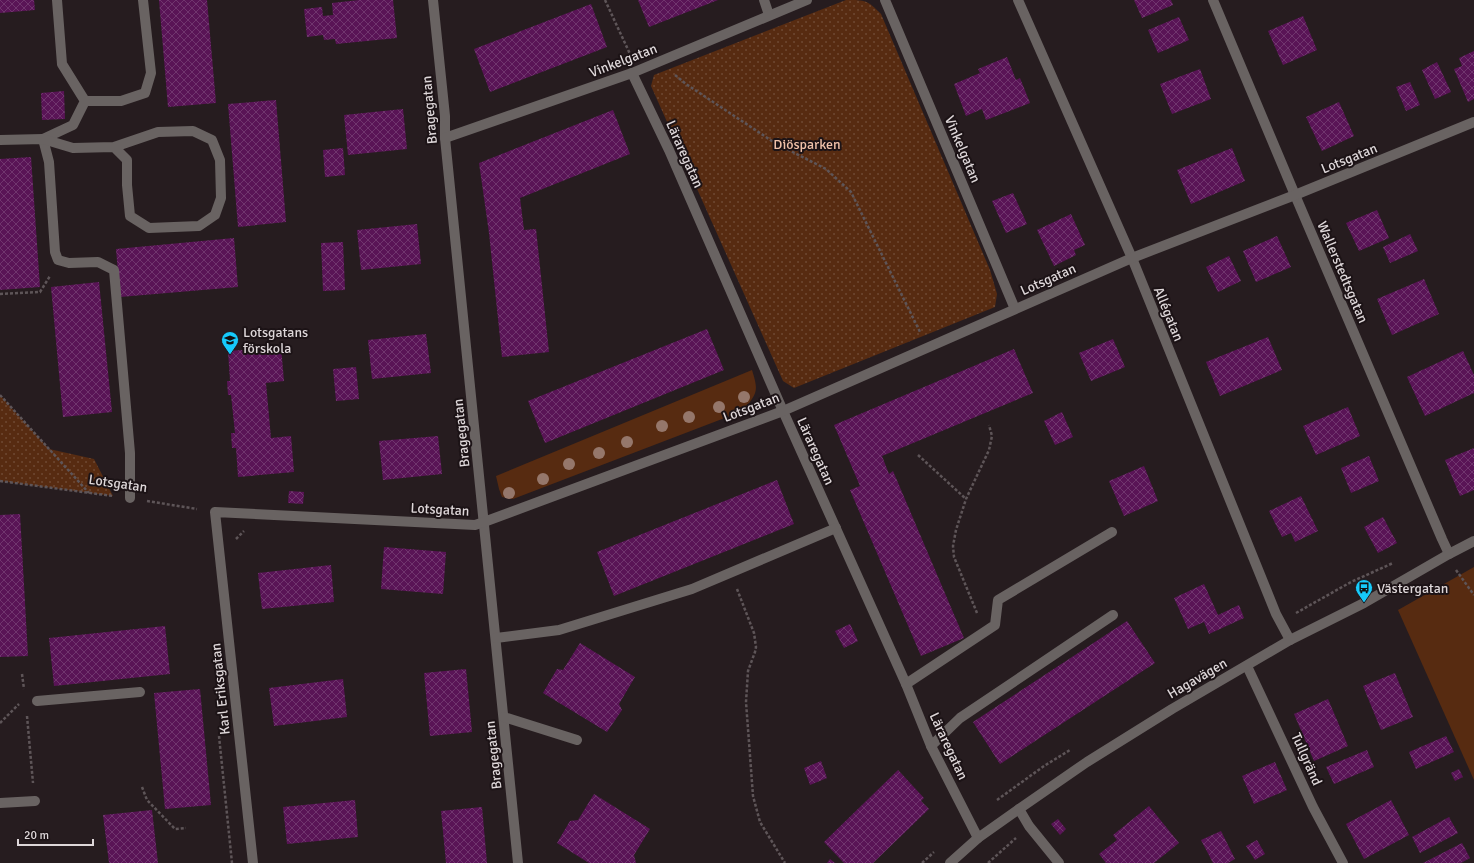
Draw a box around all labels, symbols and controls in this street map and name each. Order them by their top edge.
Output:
street label: Vinkelgatan [587,40,659,81]
street label: Bragegatan [418,75,441,145]
street label: Vinkelgatan [941,113,984,185]
street label: Läraregatan [662,118,707,191]
park label: Diösparken [773,136,841,153]
street label: Lotsgatan [1319,140,1380,177]
street label: Wallerstedtsgatan [1313,219,1372,326]
street label: Lotsgatan [1018,260,1079,299]
street label: Allégatan [1150,284,1187,344]
place label: Lotsgatans förskola [243,324,308,357]
school or university icon: Lotsgatans förskola [220,330,240,355]
street label: Lotsgatan [721,389,782,426]
street label: Bragegatan [449,398,474,468]
street label: Läraregatan [793,415,838,488]
street label: Lotsgatan [87,471,148,496]
street label: Lotsgatan [410,499,470,520]
bus stop icon: Västergatan [1354,578,1374,603]
place label: Västergatan [1377,580,1449,597]
street label: Karl Eriksgatan [207,642,234,736]
street label: Hagavägen [1164,655,1230,702]
street label: Läraregatan [926,710,972,783]
street label: Bragegatan [481,720,506,790]
street label: Tullgränd [1287,730,1326,788]
scale bar [18,821,93,847]
text: 20 m [24,828,49,843]

